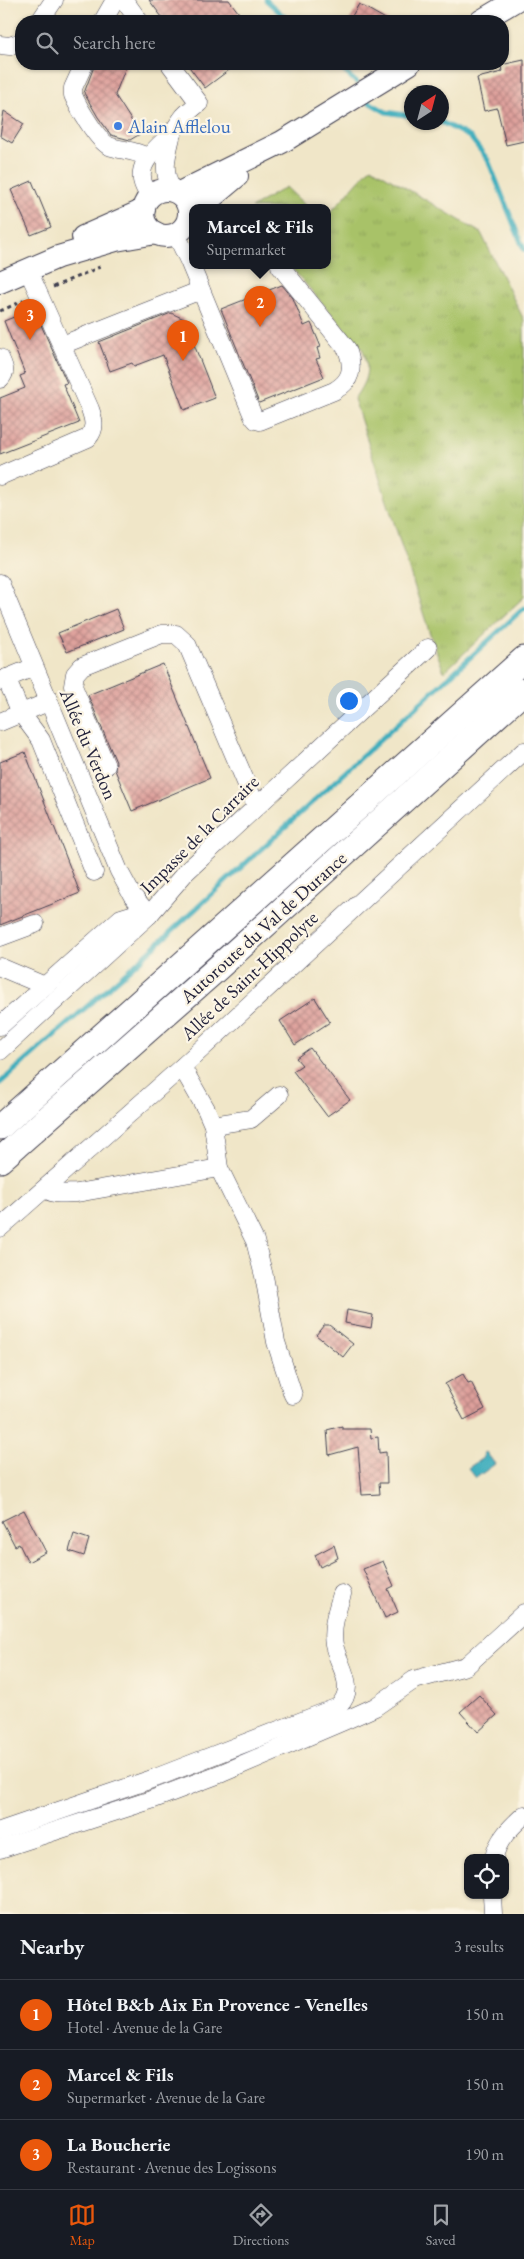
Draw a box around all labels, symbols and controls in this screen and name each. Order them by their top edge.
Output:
search box [15,15,509,70]
icon: search [33,29,61,57]
text: Search here [73,30,155,55]
north arrow [404,85,449,130]
place label: Alain Afflelou [127,114,231,139]
marker: Alain Afflelou [112,120,124,132]
popup [189,204,331,269]
text: Marcel & Fils [207,214,313,239]
text: Supermarket [207,239,285,260]
pin: 2 [244,286,276,327]
pin: 3 [14,299,46,340]
pin: 1 [167,320,199,361]
street label: Allée du Verdon [54,684,123,803]
your location [336,688,362,714]
street label: Impasse de la Carraire [135,770,264,899]
street label: Autoroute du Val de Durance [174,846,352,1009]
street label: Allée de Saint-Hippolyte [175,905,323,1046]
map controls [464,1854,509,1899]
button: locate [464,1854,509,1899]
text: Nearby [20,1933,84,1960]
text: 3 results [454,1936,504,1957]
text: Hôtel B&b Aix En Provence - Venelles [67,1992,368,2017]
text: 1 [32,2004,40,2025]
text: 150 m [465,2004,504,2025]
text: Hotel · Avenue de la Gare [67,2017,222,2038]
text: Marcel & Fils [67,2062,174,2087]
text: 2 [32,2074,40,2095]
text: 150 m [465,2074,504,2095]
text: Supermarket · Avenue de la Gare [67,2087,265,2108]
text: La Boucherie [67,2132,170,2157]
text: 3 [32,2144,40,2165]
text: 190 m [465,2144,504,2165]
text: Restaurant · Avenue des Logissons [67,2157,276,2178]
tab: Map [68,2201,96,2249]
tab: Directions [233,2201,289,2249]
tab: Saved [426,2201,456,2249]

